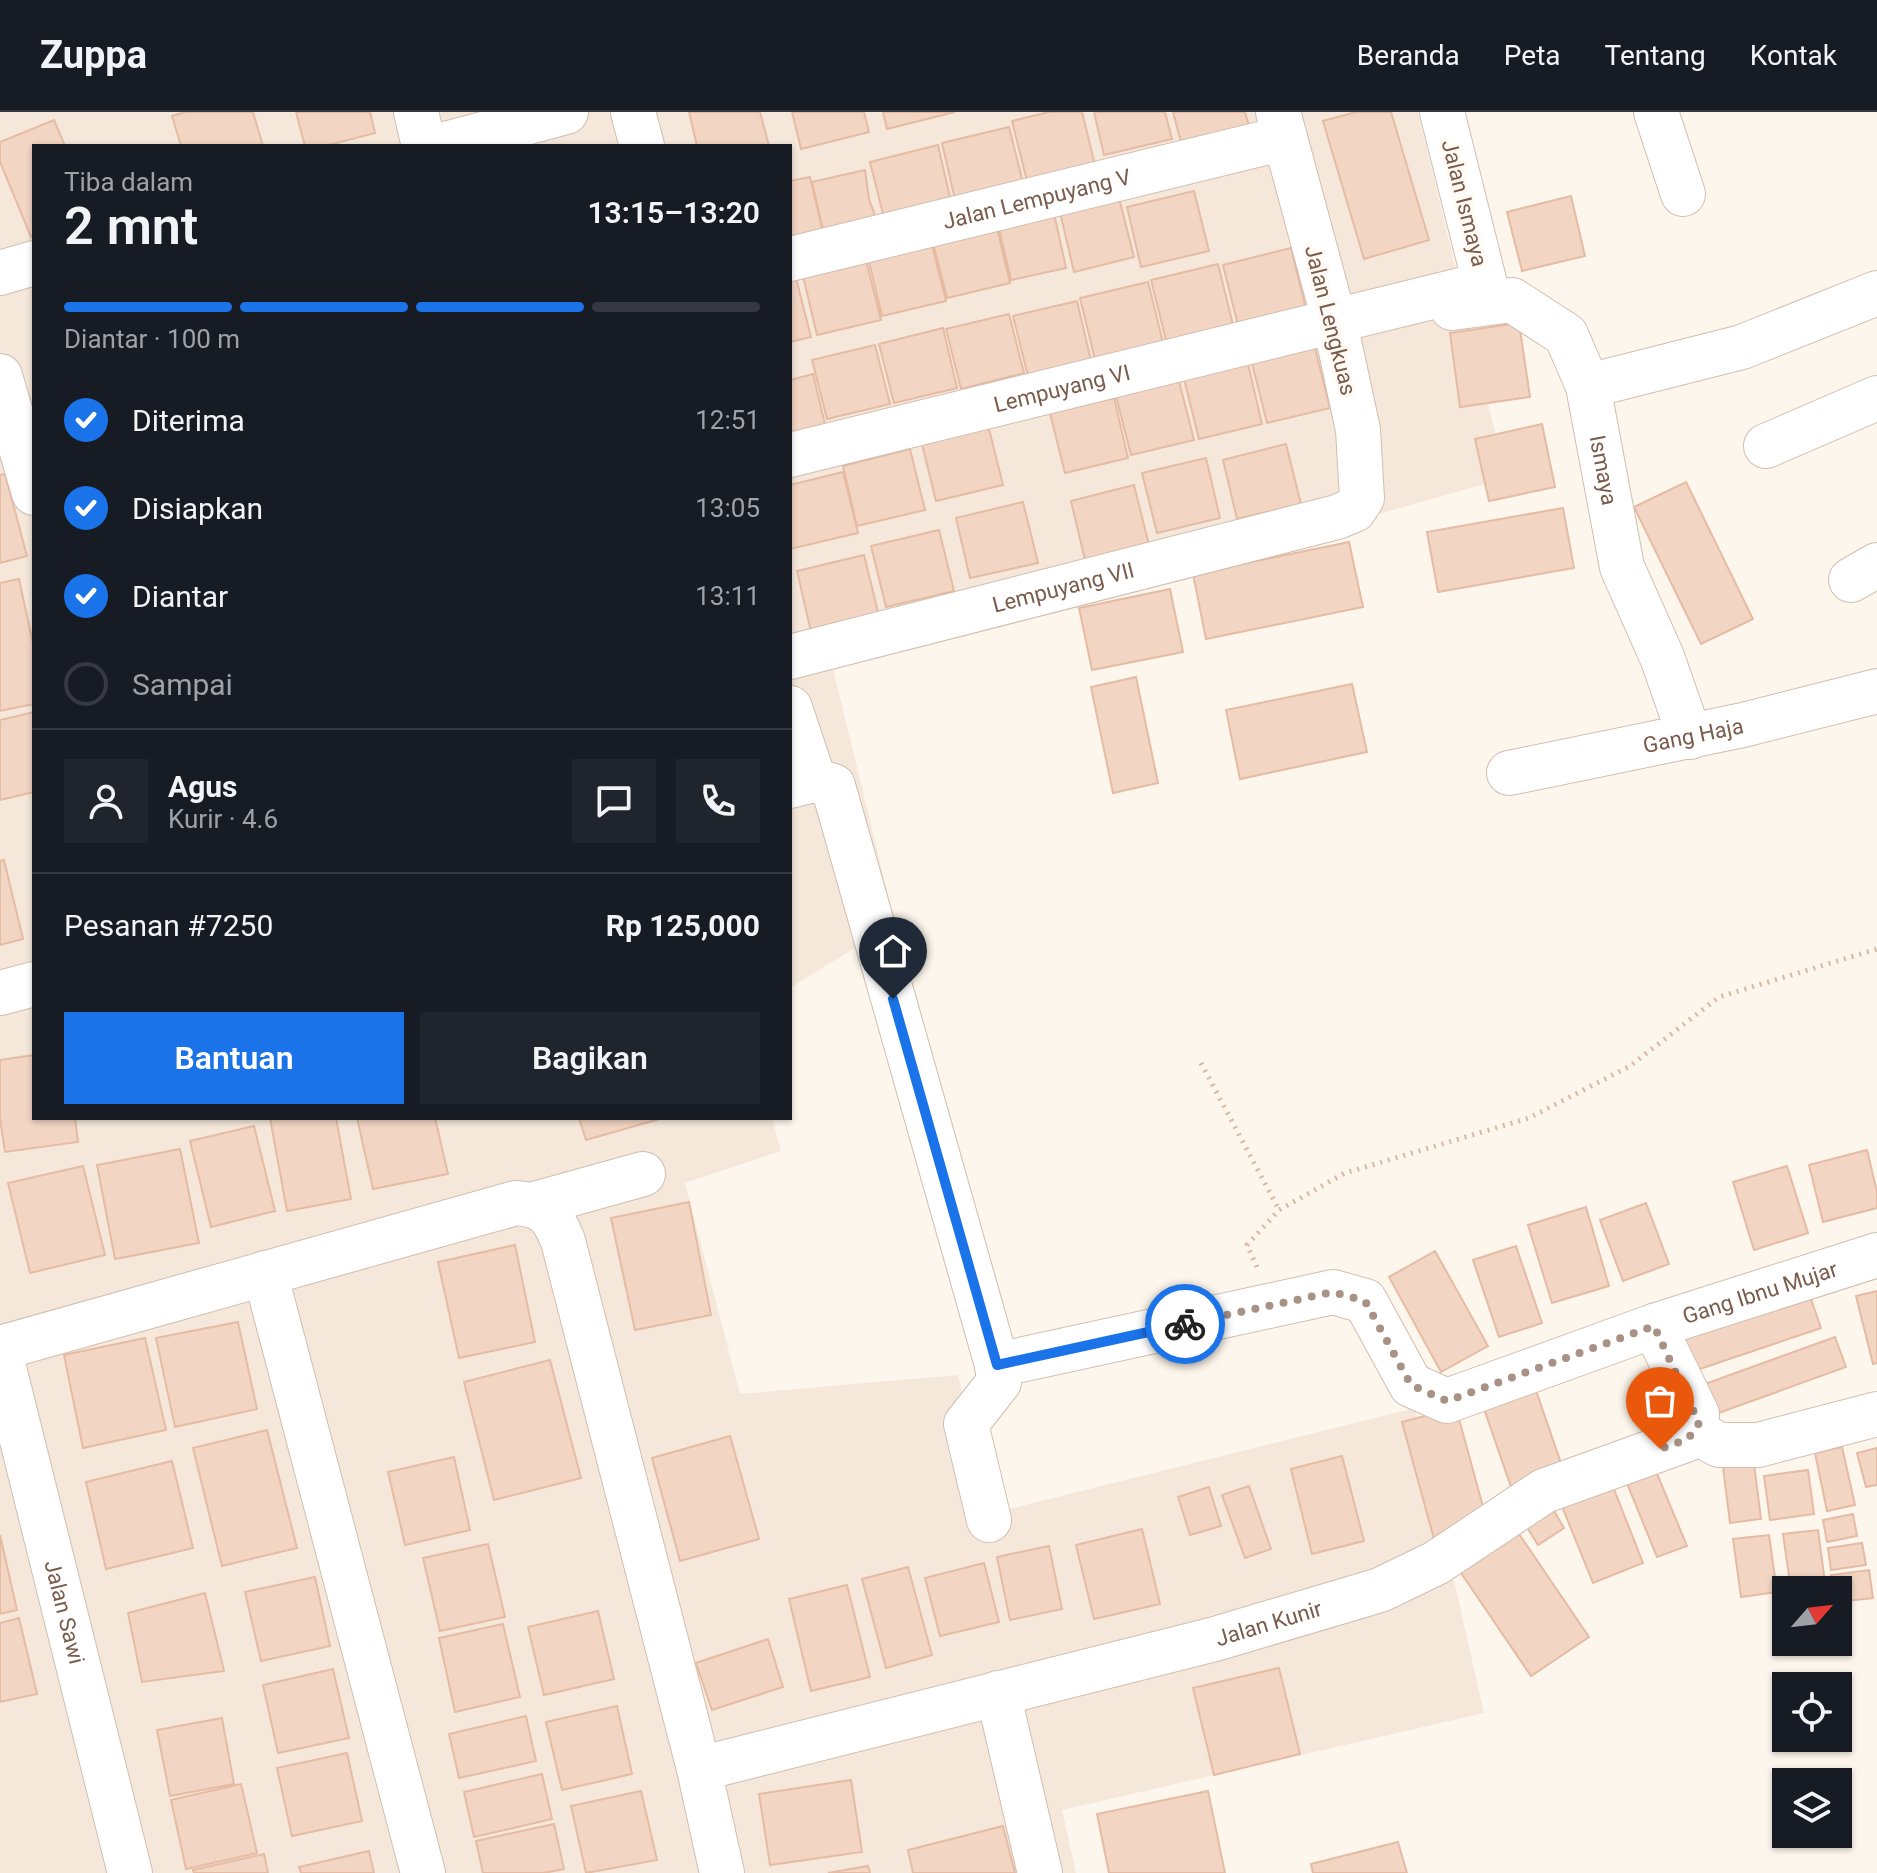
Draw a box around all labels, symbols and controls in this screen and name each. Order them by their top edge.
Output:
text: Zuppa [40,33,147,77]
text: Beranda [1357,39,1460,72]
text: Peta [1504,39,1561,72]
text: Tentang [1605,39,1706,72]
text: Kontak [1750,39,1837,72]
street label: Jalan Ismaya [1437,137,1492,269]
street label: Jalan Lempuyang V [940,164,1133,234]
text: Tiba dalam [64,167,193,197]
text: 13:15–13:20 [587,195,760,230]
text: 2 mnt [64,196,198,257]
street label: Jalan Lengkuas [1300,243,1361,398]
text: Diantar · 100 m [64,324,240,354]
street label: Lempuyang VI [991,360,1133,417]
icon: check [64,398,108,442]
text: Diterima [132,403,245,438]
text: 12:51 [695,405,760,435]
street label: Ismaya [1584,433,1622,507]
icon: check [64,486,108,530]
text: Disiapkan [132,491,263,526]
text: 13:05 [695,493,760,523]
street label: Lempuyang VII [990,557,1137,618]
icon: check [64,574,108,618]
text: Diantar [132,579,228,614]
text: 13:11 [695,581,760,611]
text: Sampai [132,667,233,702]
street label: Gang Haja [1641,713,1746,758]
button: person [64,759,148,843]
button: chat [572,759,656,843]
button: phone [676,759,760,843]
text: Agus [168,769,238,804]
text: Kurir · 4.6 [168,804,278,834]
text: Pesanan #7250 [64,908,273,943]
text: Rp 125,000 [606,908,760,943]
pin [859,917,927,999]
icon: home [871,929,915,973]
button: Bantuan [64,1012,404,1104]
button: Bagikan [420,1012,760,1104]
street label: Gang Ibnu Mujar [1679,1256,1841,1329]
courier [1145,1284,1225,1364]
icon: bike [1163,1302,1207,1346]
pin [1626,1367,1694,1449]
icon: bag [1638,1379,1682,1423]
street label: Jalan Sawi [39,1558,89,1667]
north arrow [1772,1576,1852,1656]
map controls [1772,1576,1852,1848]
street label: Jalan Kunir [1213,1596,1325,1651]
button: locate [1772,1672,1852,1752]
button: layers [1772,1768,1852,1848]

